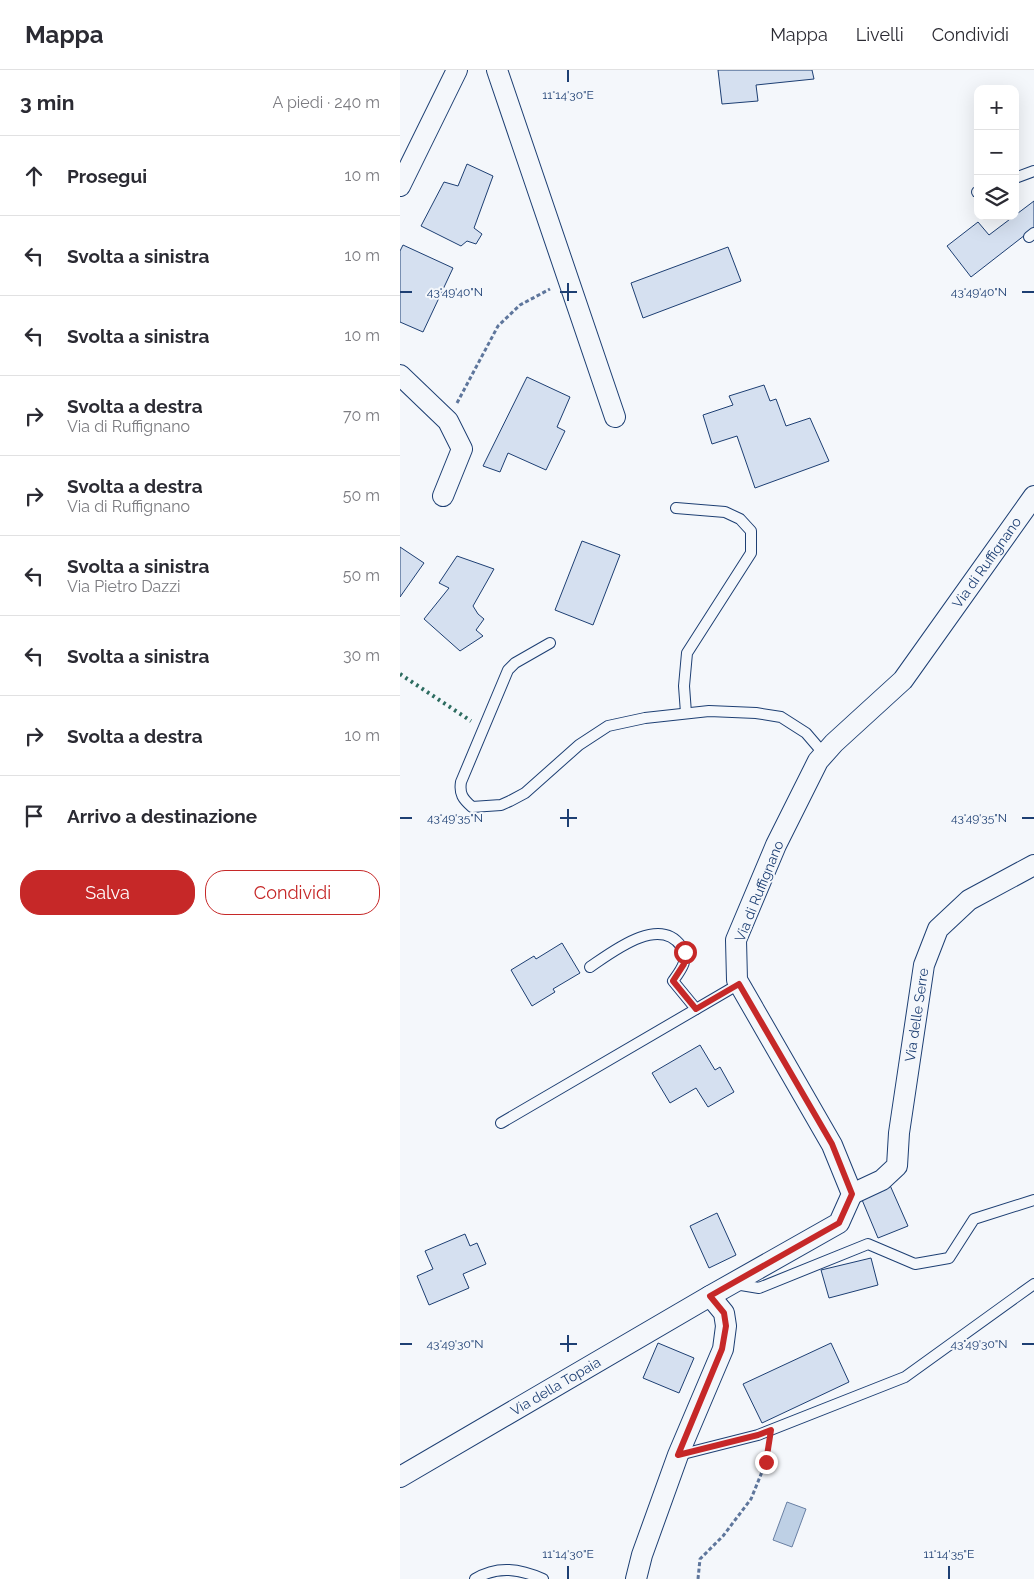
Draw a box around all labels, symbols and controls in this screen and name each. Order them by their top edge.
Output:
text: Mappa [25,20,104,49]
text: Mappa [770,24,828,45]
text: Livelli [856,24,904,45]
text: Condividi [932,24,1009,45]
map controls [974,85,1019,220]
button: + [974,85,1019,130]
text: 11°14'30"E [542,88,594,102]
text: 3 min [20,90,74,115]
text: A piedi · 240 m [273,93,380,112]
button: − [974,130,1019,175]
icon: ahead [20,162,48,190]
text: Prosegui [67,165,147,187]
text: 10 m [345,166,380,185]
button: layers [974,175,1019,220]
icon: left [20,242,48,270]
text: Svolta a sinistra [67,245,209,267]
text: 10 m [345,246,380,265]
text: 43°49'40"N [427,285,483,299]
text: 43°49'40"N [951,285,1007,299]
icon: left [20,322,48,350]
text: Svolta a sinistra [67,325,209,347]
text: 10 m [345,326,380,345]
text: Svolta a destra [67,395,203,417]
icon: right [20,402,48,430]
text: 70 m [343,406,380,425]
text: Via di Ruffignano [67,417,190,436]
text: Svolta a destra [67,475,203,497]
icon: right [20,482,48,510]
text: 50 m [343,486,380,505]
text: Via di Ruffignano [67,497,190,516]
street label: Via di Ruffignano [949,514,1024,611]
text: Svolta a sinistra [67,555,209,577]
icon: left [20,562,48,590]
text: 50 m [343,566,380,585]
text: Via Pietro Dazzi [67,577,181,596]
icon: left [20,642,48,670]
text: Svolta a sinistra [67,645,209,667]
text: 30 m [343,646,380,665]
icon: right [20,722,48,750]
text: Svolta a destra [67,725,203,747]
text: 10 m [345,726,380,745]
icon: arrive [20,802,48,830]
text: Arrivo a destinazione [67,805,257,827]
text: 43°49'35"N [427,811,483,825]
text: 43°49'35"N [951,811,1007,825]
street label: Via di Ruffignano [731,838,787,944]
button: Salva [20,870,195,915]
button: Condividi [205,870,380,915]
route start [674,941,697,964]
street label: Via delle Serre [902,967,931,1063]
text: 43°49'30"N [427,1337,483,1351]
text: 43°49'30"N [951,1337,1007,1351]
street label: Via della Topaia [508,1354,603,1419]
route end [755,1451,778,1474]
text: 11°14'30"E [542,1547,594,1561]
text: 11°14'35"E [924,1547,974,1561]

